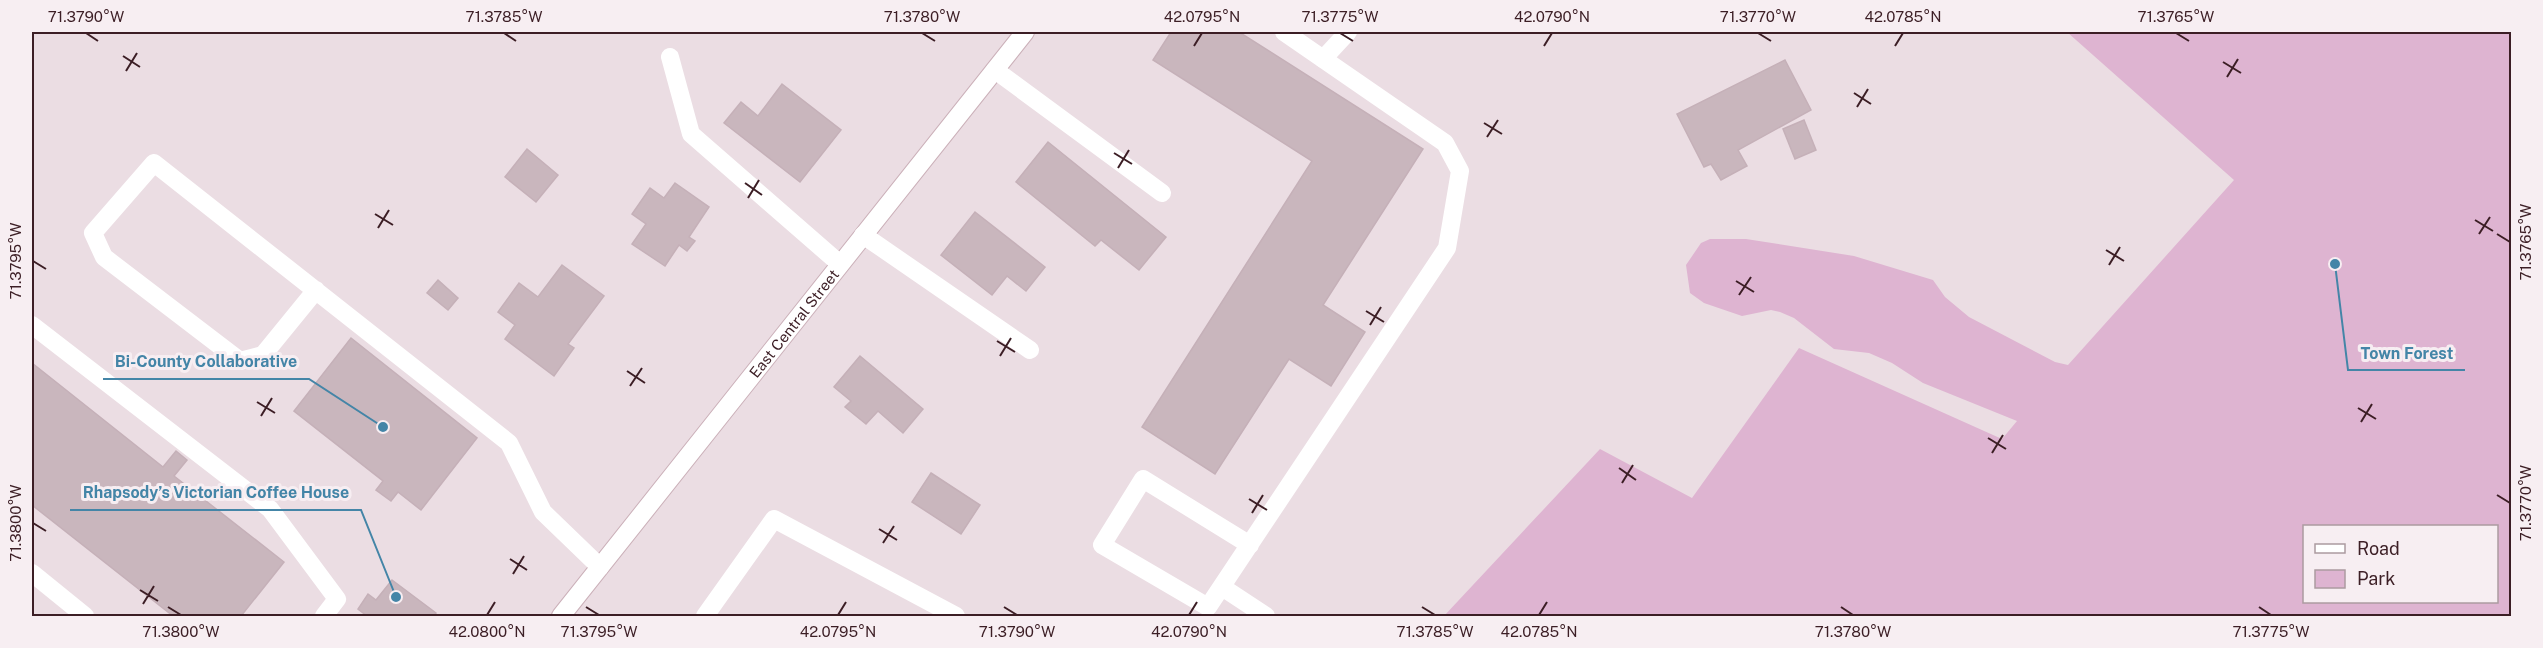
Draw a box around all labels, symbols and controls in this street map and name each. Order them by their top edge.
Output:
text: 71.3790°W [48,8,124,25]
text: 71.3785°W [465,8,543,25]
text: 71.3780°W [884,8,960,25]
text: 42.0795°N [1164,8,1240,25]
text: 71.3775°W [1301,8,1379,25]
text: 42.0790°N [1514,8,1590,25]
text: 71.3770°W [1720,8,1796,25]
text: 42.0785°N [1865,8,1941,25]
text: 71.3765°W [2138,8,2214,25]
text: 71.3765°W [2517,204,2534,280]
text: 71.3795°W [7,223,24,299]
street label: East Central Street [746,266,842,381]
callout: Town Forest [2348,336,2465,370]
text: Town Forest [2361,344,2454,363]
callout: Bi-County Collaborative [103,345,309,379]
text: Bi-County Collaborative [115,352,297,371]
text: 71.3770°W [2517,465,2534,541]
callout: Rhapsody’s Victorian Coffee House [70,476,361,510]
text: Rhapsody’s Victorian Coffee House [83,483,349,502]
text: 71.3800°W [7,484,24,562]
legend [2303,525,2498,603]
text: Road [2357,538,2400,559]
text: Park [2357,568,2395,589]
text: 71.3800°W [142,623,220,640]
text: 42.0800°N [449,623,525,640]
text: 71.3795°W [561,623,637,640]
text: 42.0795°N [800,623,876,640]
text: 71.3790°W [979,623,1055,640]
text: 42.0790°N [1151,623,1227,640]
text: 71.3785°W [1396,623,1474,640]
text: 42.0785°N [1501,623,1577,640]
text: 71.3780°W [1815,623,1891,640]
text: 71.3775°W [2232,623,2310,640]

